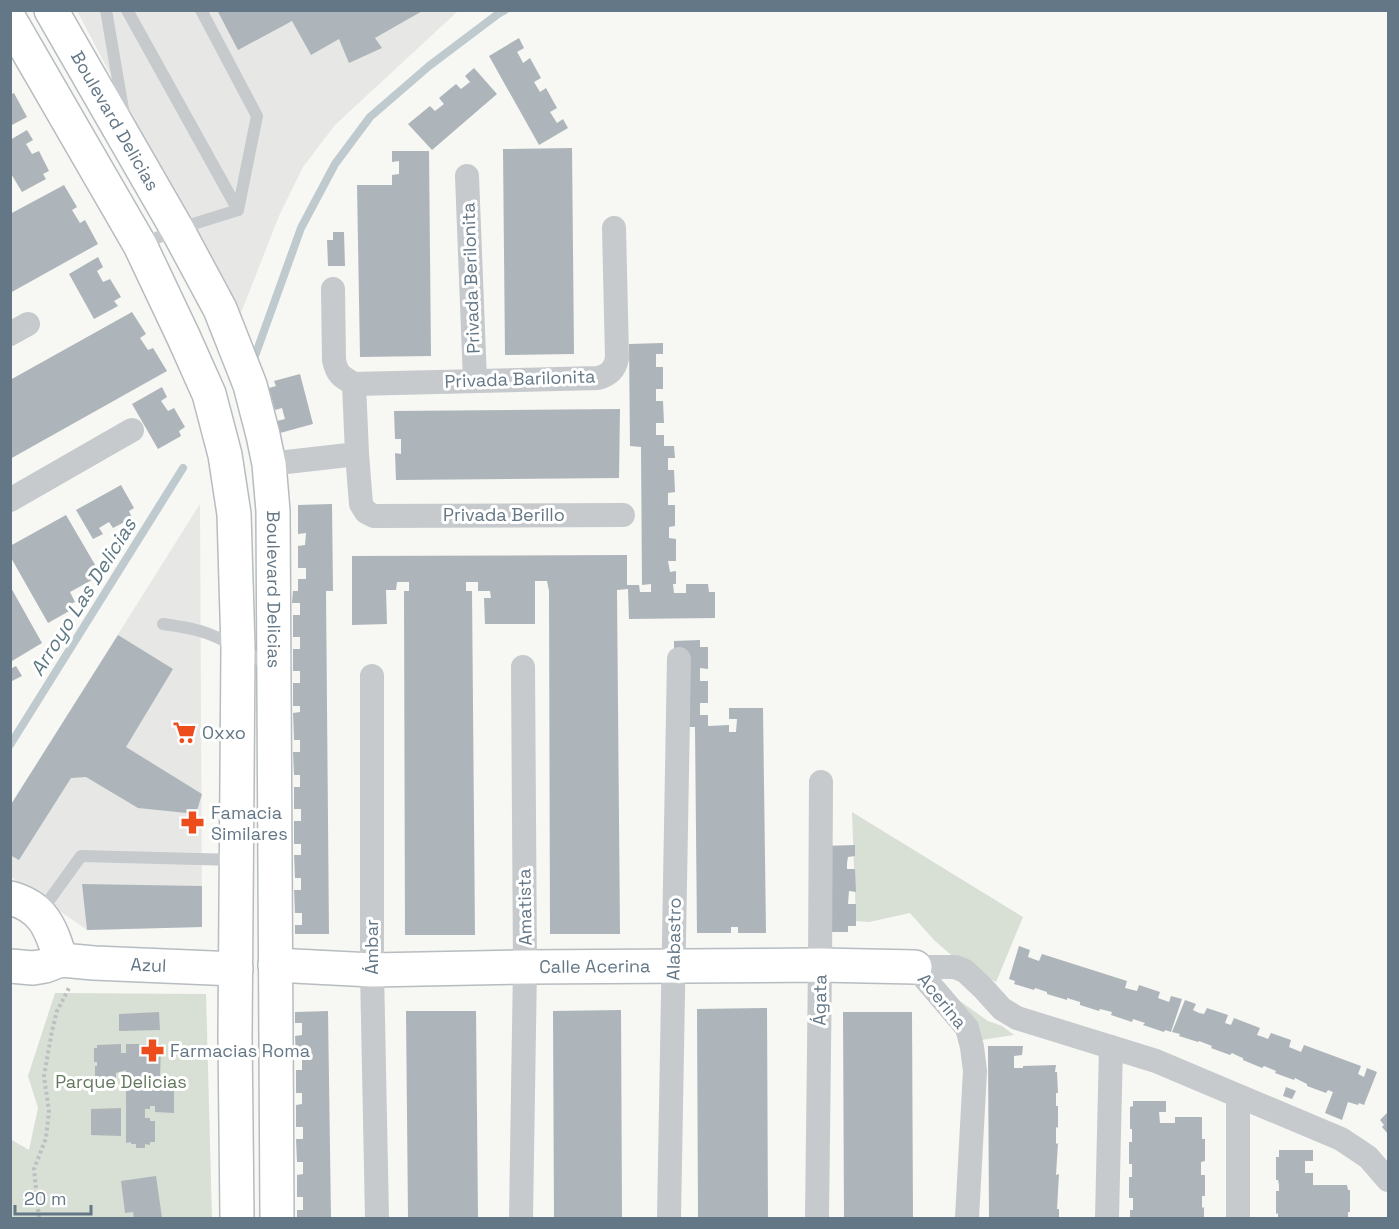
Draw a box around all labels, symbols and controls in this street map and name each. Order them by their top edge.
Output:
street label: Boulevard Delicias [66,47,165,195]
street label: Privada Berilonita [456,202,485,354]
street label: Privada Barilonita [444,364,596,393]
street label: Privada Berillo [443,503,565,526]
street label: Boulevard Delicias [262,510,286,668]
water label: Arroyo Las Delicias [24,512,143,681]
supermarket icon: Oxxo [171,720,197,746]
place label: Oxxo [202,721,246,744]
place label: Famacia Similares [211,801,288,845]
pharmacy icon: Famacia Similares [180,810,206,836]
street label: Amatista [512,868,537,946]
street label: Alabastro [661,897,686,981]
street label: Ámbar [360,919,383,975]
street label: Azul [130,953,167,977]
street label: Calle Acerina [539,954,651,978]
street label: Acerina [913,968,972,1033]
street label: Ágata [808,974,831,1026]
pharmacy icon: Farmacias Roma [139,1038,165,1064]
place label: Farmacias Roma [170,1039,310,1062]
park label: Parque Delicias [55,1070,187,1093]
scale bar [15,1178,92,1216]
text: 20 m [24,1187,67,1210]

